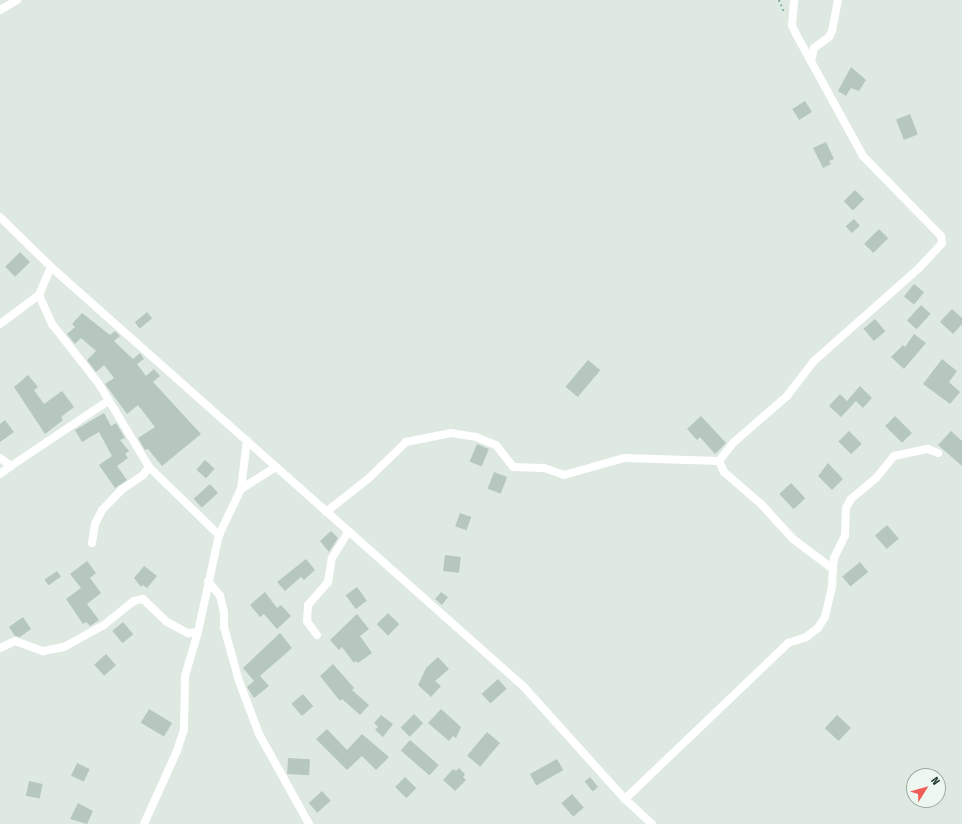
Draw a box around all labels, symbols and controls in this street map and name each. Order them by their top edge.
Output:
north arrow [906,768,946,808]
text: N [928,775,942,788]

